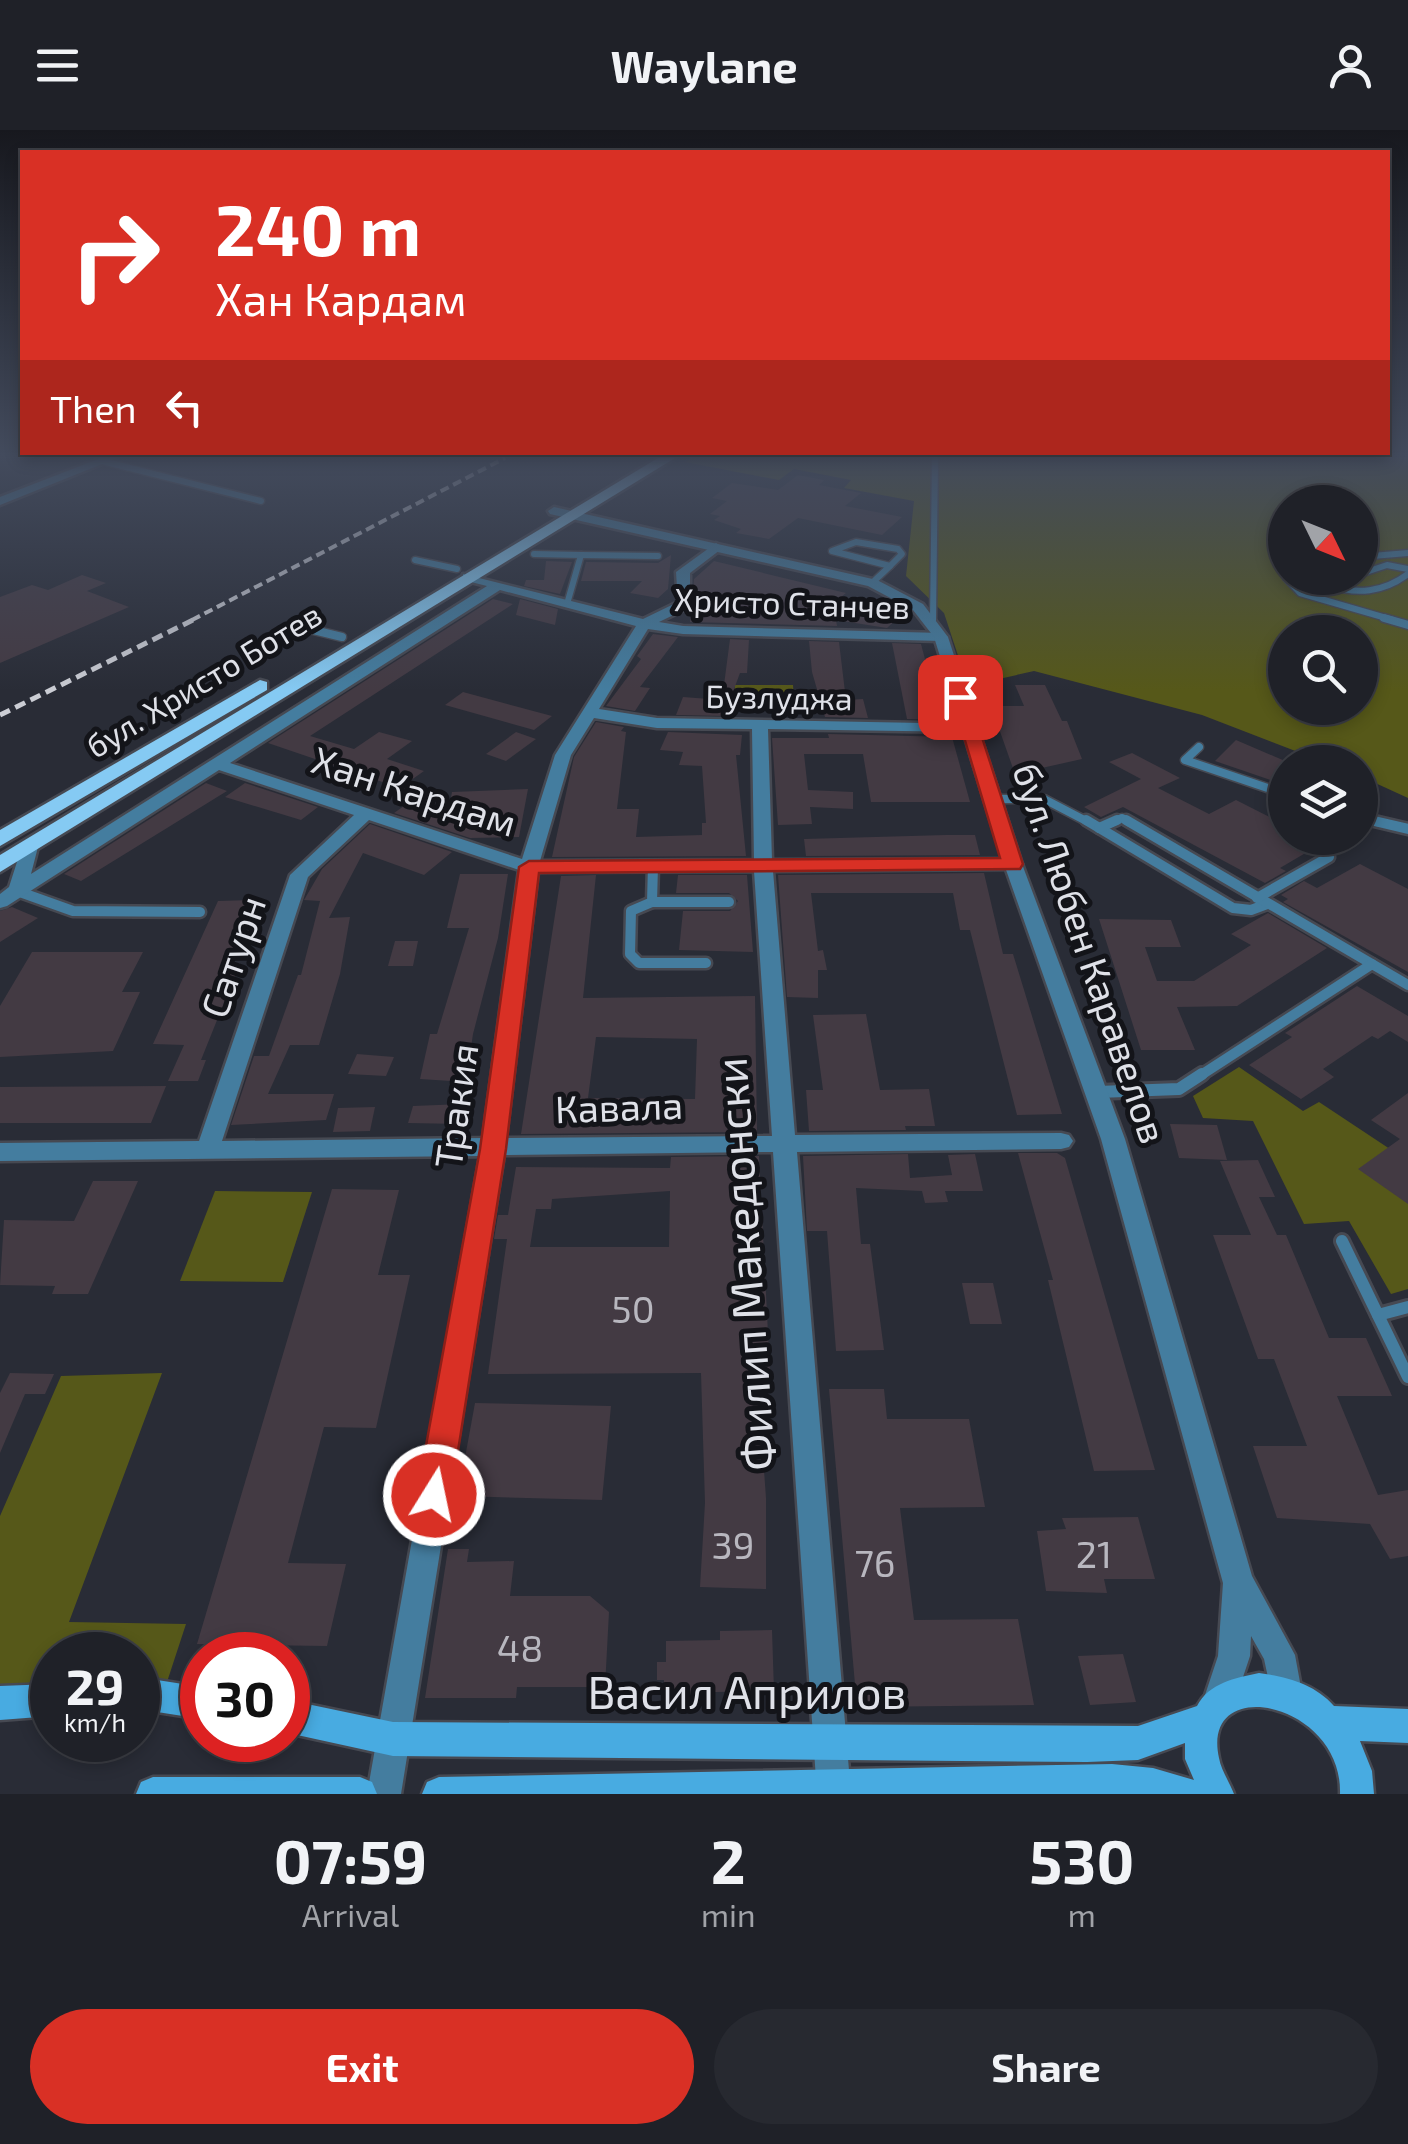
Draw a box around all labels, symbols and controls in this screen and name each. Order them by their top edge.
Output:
icon: menu [30,38,85,93]
text: Waylane [610,38,798,92]
icon: person [1323,38,1378,93]
text: 240 m [215,186,421,270]
icon: right [50,190,180,320]
text: Хан Кардам [215,271,467,325]
icon: left [157,380,212,435]
text: Then [50,385,137,431]
north arrow [1268,485,1378,595]
map controls [1268,485,1378,855]
street label: Христо Станчев [674,579,911,625]
street label: бул. Христо Ботев [78,594,328,765]
button: search [1268,615,1378,725]
pin [918,655,1003,740]
icon: arrive [933,670,988,725]
street label: Бузлуджа [705,676,853,717]
street label: Хан Кардам [306,735,523,845]
button: layers [1268,745,1378,855]
street label: бул. Любен Каравелов [1004,756,1178,1149]
street label: Сатурн [190,889,274,1023]
street label: Тракия [424,1041,487,1171]
street label: Филип Македонски [702,1056,784,1473]
street label: Кавала [554,1081,684,1131]
house number: 50 [611,1285,655,1331]
position arrow [382,1443,486,1547]
house number: 39 [712,1521,754,1567]
house number: 21 [1076,1530,1112,1576]
house number: 76 [854,1539,896,1585]
house number: 48 [497,1624,543,1670]
speed limit sign: 30 [180,1632,310,1762]
text: 29 [66,1655,124,1715]
street label: Васил Априлов [587,1664,907,1718]
text: km/h [64,1707,126,1737]
text: 07:59 [274,1824,427,1896]
text: 2 [711,1824,746,1896]
text: 530 [1029,1824,1134,1896]
text: Arrival [302,1895,399,1933]
text: min [701,1895,756,1933]
text: m [1068,1895,1096,1933]
button: Exit [30,2009,694,2124]
button: Share [714,2009,1378,2124]

